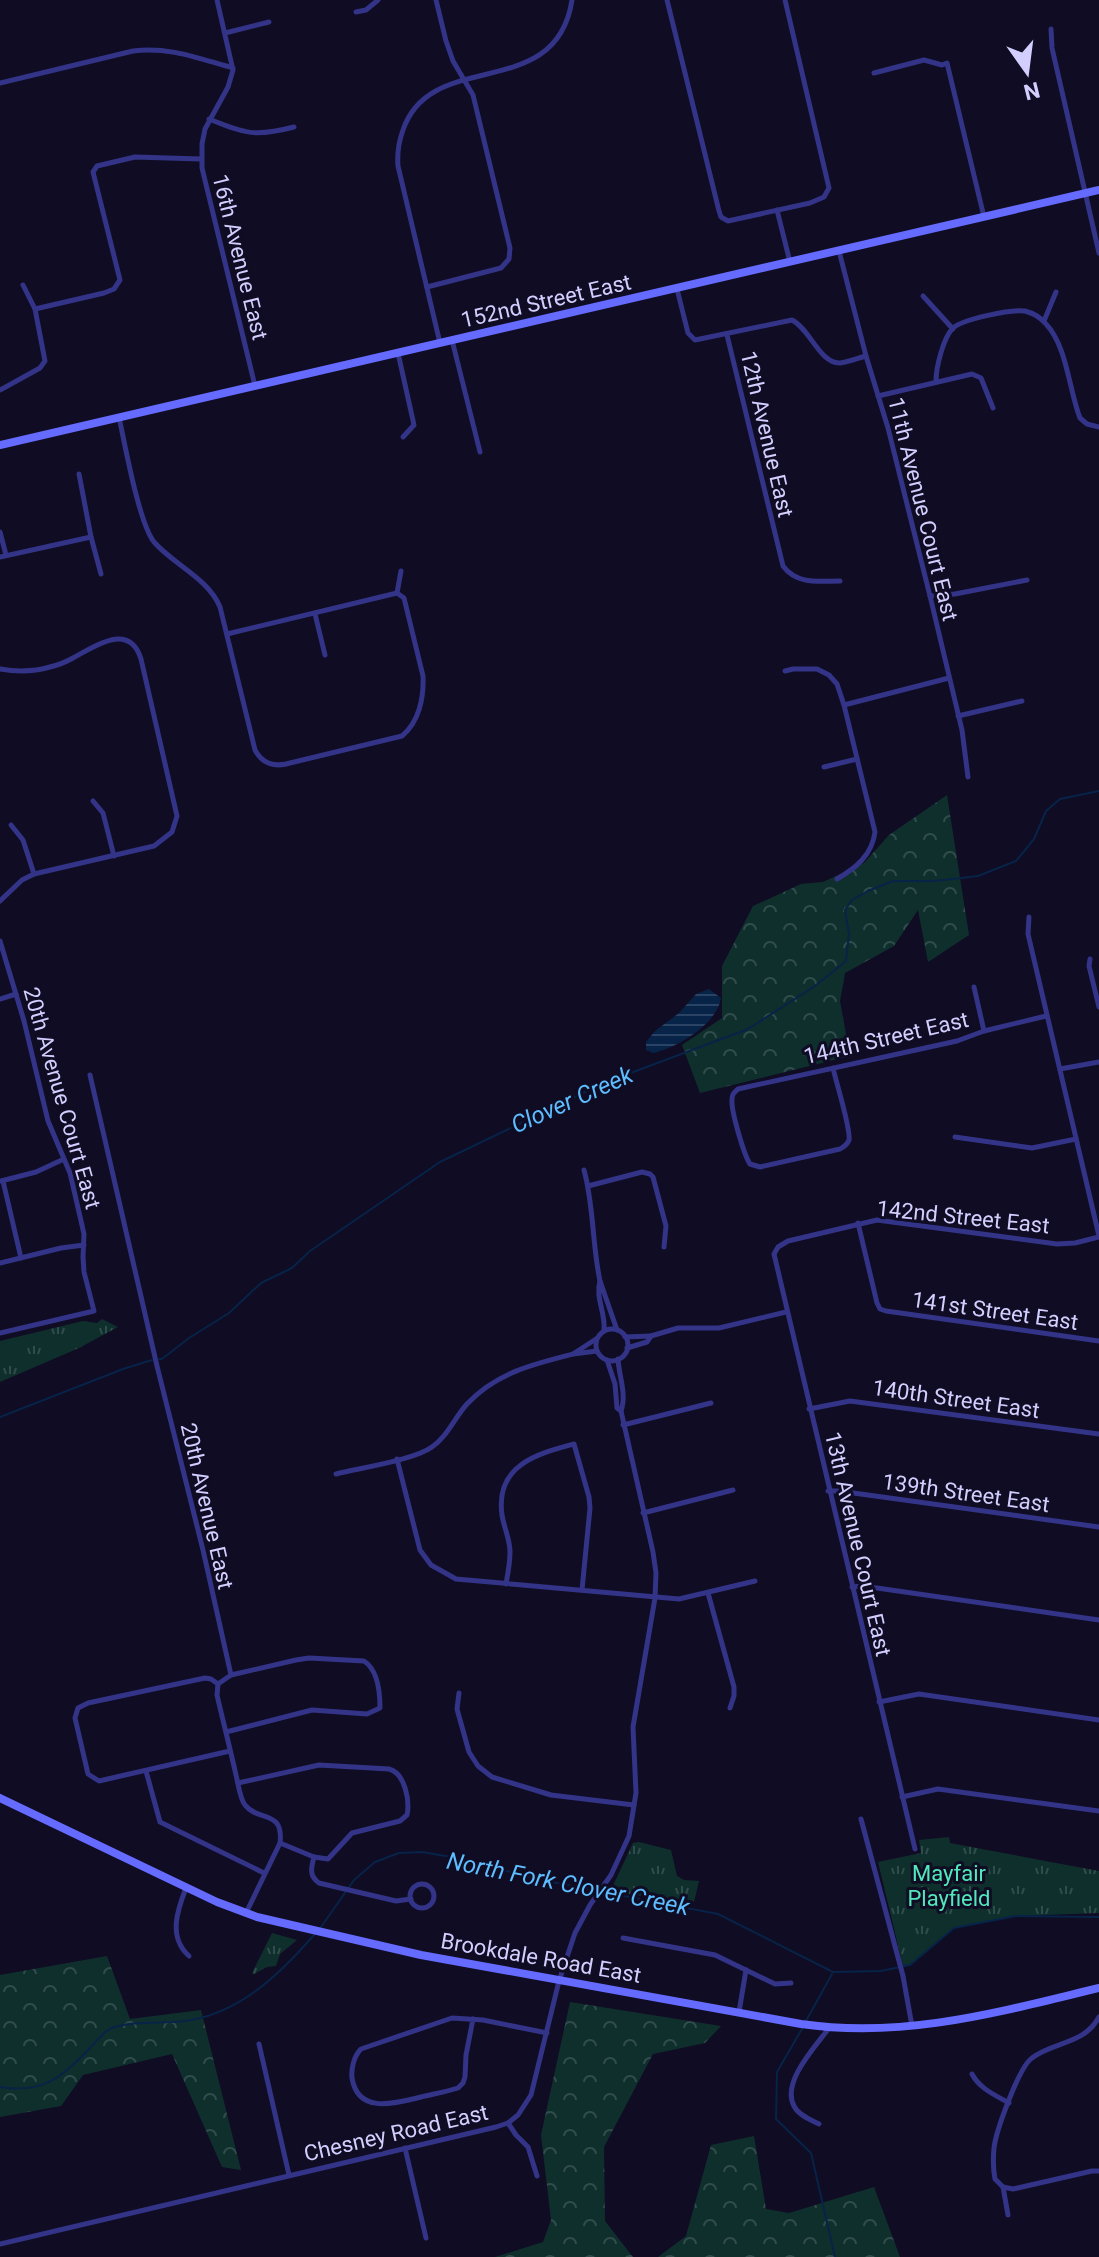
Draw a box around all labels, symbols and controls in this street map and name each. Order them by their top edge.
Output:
north arrow [987,32,1067,112]
text: N [1021,77,1042,105]
street label: 16th Avenue East [207,172,273,342]
street label: 152nd Street East [459,269,633,333]
street label: 12th Avenue East [736,348,798,520]
street label: 11th Avenue Court East [883,395,963,623]
street label: 20th Avenue Court East [18,984,106,1212]
street label: 144th Street East [801,1007,971,1069]
water label: Clover Creek [507,1060,638,1139]
street label: 142nd Street East [875,1195,1051,1239]
street label: 141st Street East [910,1287,1080,1335]
street label: 140th Street East [871,1375,1041,1423]
street label: 20th Avenue East [176,1420,238,1592]
street label: 13th Avenue Court East [820,1429,896,1659]
street label: 139th Street East [881,1469,1051,1517]
water label: North Fork Clover Creek [444,1847,693,1921]
park label: Mayfair Playfield [907,1861,991,1911]
street label: Brookdale Road East [439,1928,643,1988]
street label: Chesney Road East [302,2100,490,2166]

